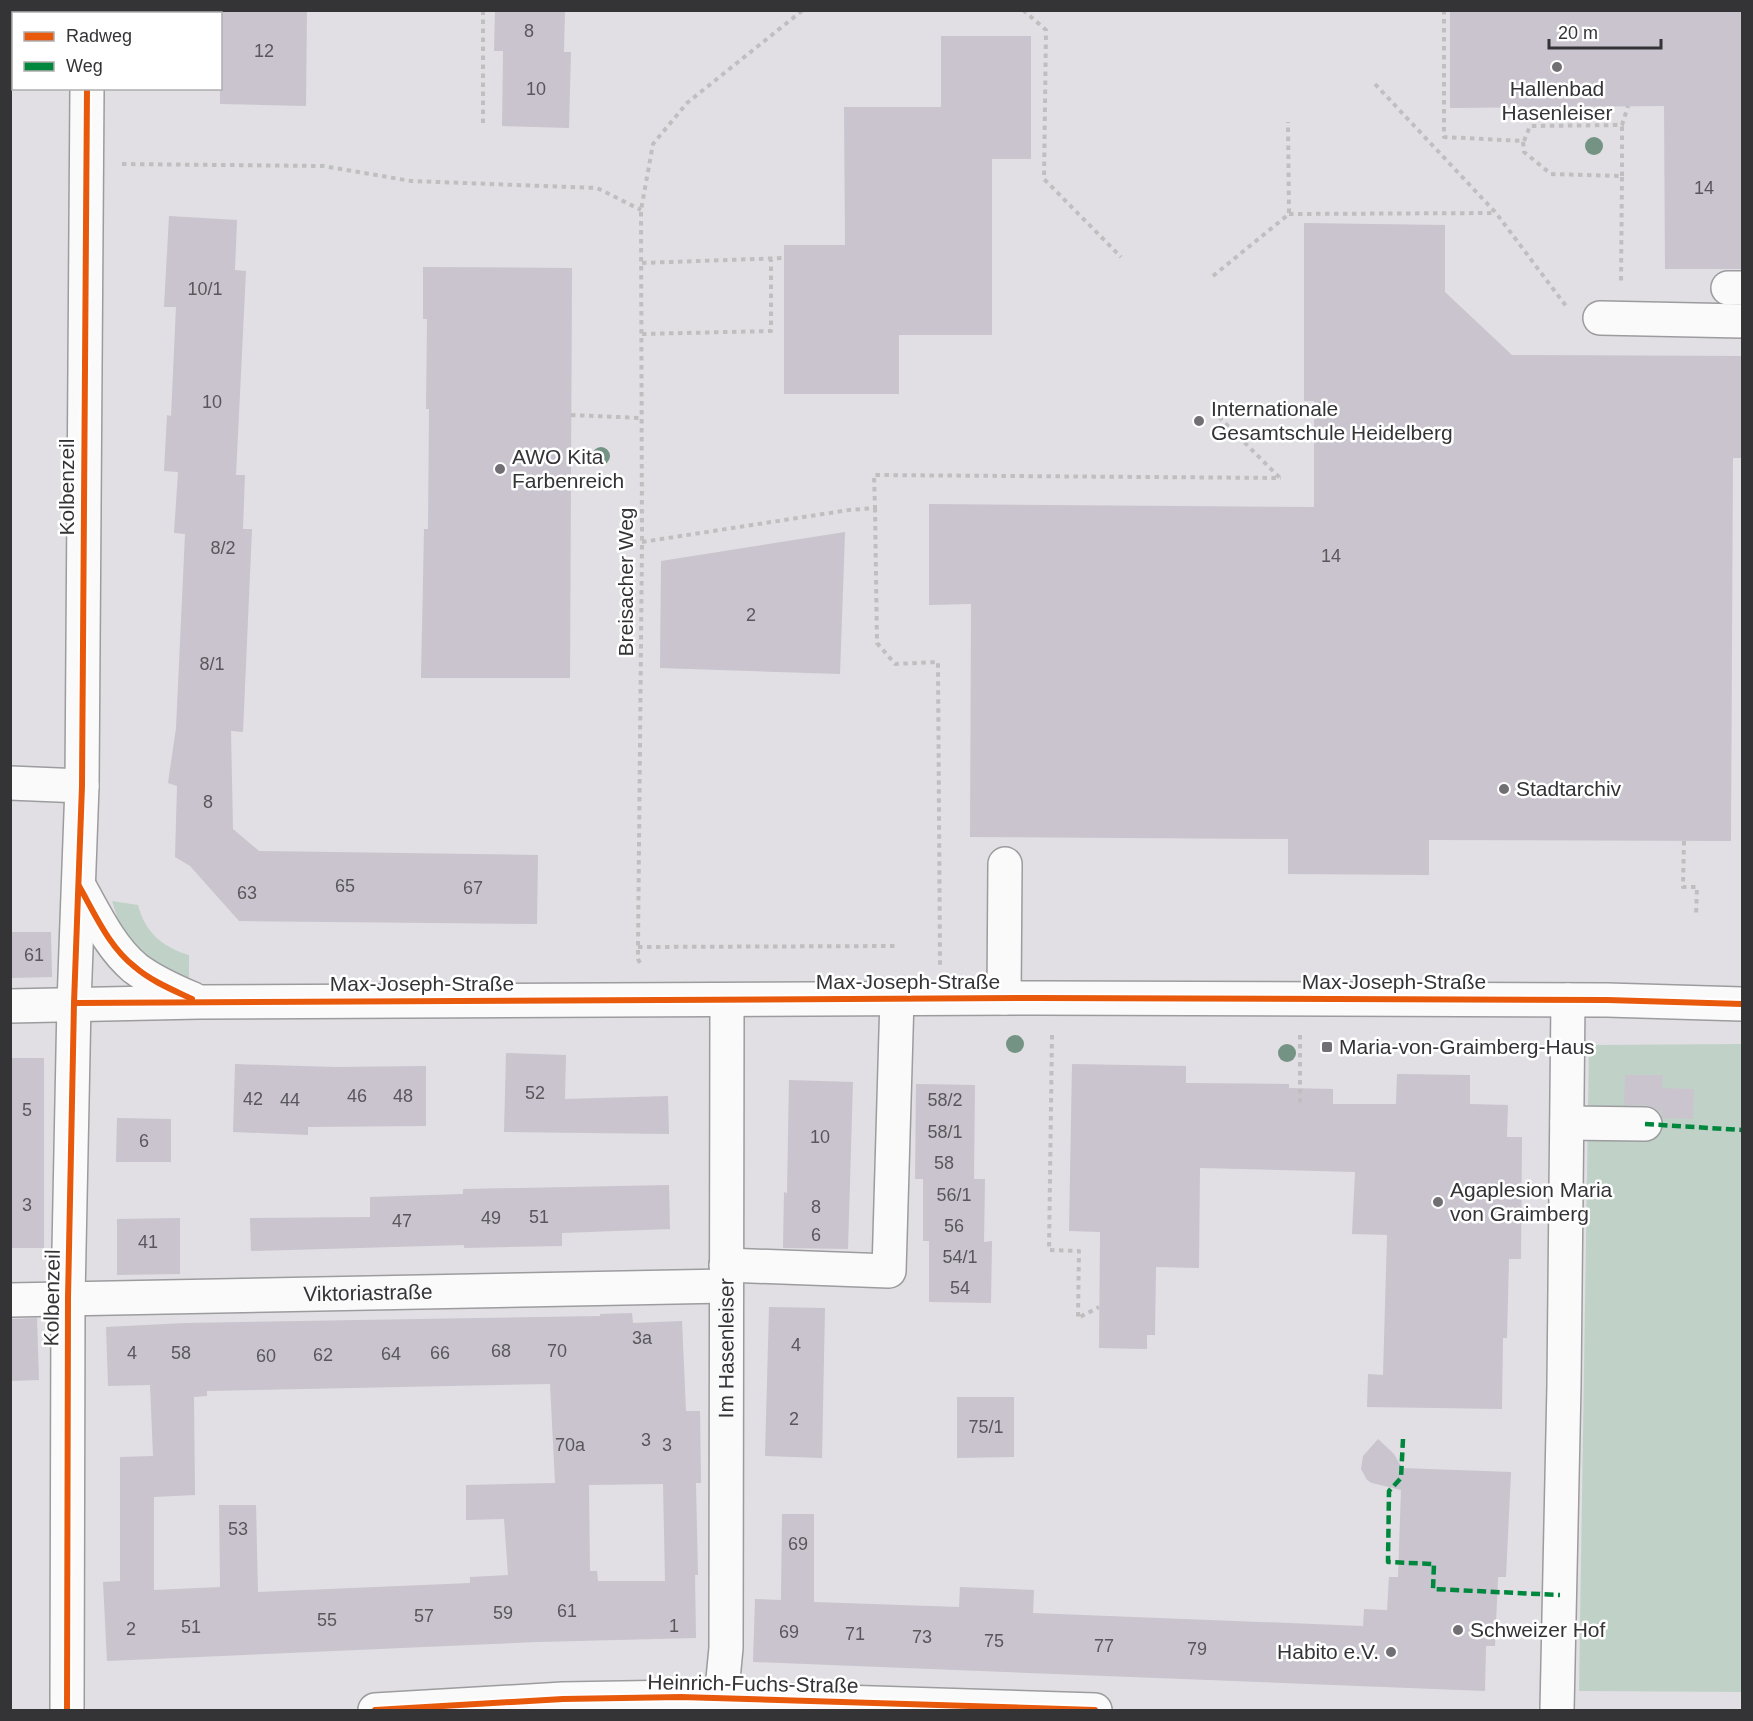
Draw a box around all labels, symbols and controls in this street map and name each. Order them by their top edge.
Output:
legend [12,12,222,90]
scale bar [1549,12,1662,50]
house number: 8 [524,21,534,41]
text: 20 m [1558,23,1598,43]
text: Radweg [66,26,132,46]
house number: 12 [254,41,274,61]
text: Weg [66,56,103,76]
marker: Hallenbad Hasenleiser [1550,60,1564,74]
place label: Hallenbad Hasenleiser [1502,77,1612,124]
house number: 10 [526,79,546,99]
house number: 14 [1694,178,1714,198]
house number: 10/1 [187,279,223,299]
house number: 10 [202,392,222,412]
place label: Internationale Gesamtschule Heidelberg [1211,397,1453,444]
marker: Internationale Gesamtschule Heidelberg [1192,414,1206,428]
street label: Kolbenzeil [55,439,78,535]
place label: AWO Kita Farbenreich [512,445,624,492]
marker: AWO Kita Farbenreich [493,462,507,476]
street label: Breisacher Weg [614,507,637,657]
house number: 8/2 [210,538,236,558]
house number: 14 [1321,546,1341,566]
house number: 2 [746,605,756,625]
house number: 8/1 [199,654,225,674]
place label: Stadtarchiv [1516,777,1622,800]
marker: Stadtarchiv [1497,782,1511,796]
house number: 8 [203,792,213,812]
house number: 65 [335,876,355,896]
house number: 67 [463,878,483,898]
house number: 63 [237,883,257,903]
house number: 61 [24,945,44,965]
street label: Max-Joseph-Straße [816,970,1000,993]
street label: Max-Joseph-Straße [1302,970,1486,993]
street label: Max-Joseph-Straße [330,972,514,995]
place label: Maria-von-Graimberg-Haus [1339,1035,1595,1058]
marker: Maria-von-Graimberg-Haus [1320,1040,1334,1054]
house number: 52 [525,1083,545,1103]
house number: 46 [347,1086,367,1106]
house number: 48 [393,1086,413,1106]
house number: 42 [243,1089,263,1109]
house number: 44 [280,1090,300,1110]
house number: 58/2 [927,1090,963,1110]
house number: 5 [22,1100,32,1120]
house number: 58/1 [927,1122,963,1142]
house number: 10 [810,1127,830,1147]
house number: 6 [139,1131,149,1151]
house number: 58 [934,1153,954,1173]
place label: Agaplesion Maria von Graimberg [1450,1178,1613,1225]
house number: 56/1 [936,1185,972,1205]
house number: 3 [22,1195,32,1215]
marker: Agaplesion Maria von Graimberg [1431,1195,1445,1209]
house number: 8 [811,1197,821,1217]
house number: 51 [529,1207,549,1227]
house number: 49 [481,1208,501,1228]
house number: 47 [392,1211,412,1231]
house number: 56 [944,1216,964,1236]
house number: 6 [811,1225,821,1245]
house number: 41 [138,1232,158,1252]
house number: 54/1 [942,1247,978,1267]
street label: Kolbenzeil [39,1249,64,1347]
street label: Im Hasenleiser [714,1278,738,1418]
house number: 54 [950,1278,970,1298]
street label: Viktoriastraße [303,1280,433,1305]
house number: 3a [632,1328,653,1348]
house number: 4 [791,1335,801,1355]
house number: 68 [491,1341,511,1361]
house number: 70 [547,1341,567,1361]
house number: 4 [127,1343,137,1363]
house number: 58 [171,1343,191,1363]
house number: 66 [430,1343,450,1363]
house number: 64 [381,1344,401,1364]
house number: 62 [313,1345,333,1365]
house number: 60 [256,1346,276,1366]
house number: 2 [789,1409,799,1429]
house number: 75/1 [968,1417,1004,1437]
house number: 3 [641,1430,651,1450]
house number: 70a [555,1435,586,1455]
house number: 3 [662,1435,672,1455]
house number: 53 [228,1519,248,1539]
house number: 69 [788,1534,808,1554]
house number: 61 [557,1601,577,1621]
house number: 59 [493,1603,513,1623]
house number: 57 [414,1606,434,1626]
house number: 55 [317,1610,337,1630]
house number: 1 [669,1616,679,1636]
house number: 51 [181,1617,201,1637]
place label: Schweizer Hof [1470,1618,1606,1641]
house number: 2 [126,1619,136,1639]
house number: 69 [779,1622,799,1642]
marker: Schweizer Hof [1451,1623,1465,1637]
house number: 71 [845,1624,865,1644]
house number: 73 [912,1627,932,1647]
house number: 75 [984,1631,1004,1651]
house number: 77 [1094,1636,1114,1656]
house number: 79 [1187,1639,1207,1659]
place label: Habito e.V. [1277,1640,1379,1663]
marker: Habito e.V. [1384,1645,1398,1659]
street label: Heinrich-Fuchs-Straße [647,1670,859,1697]

